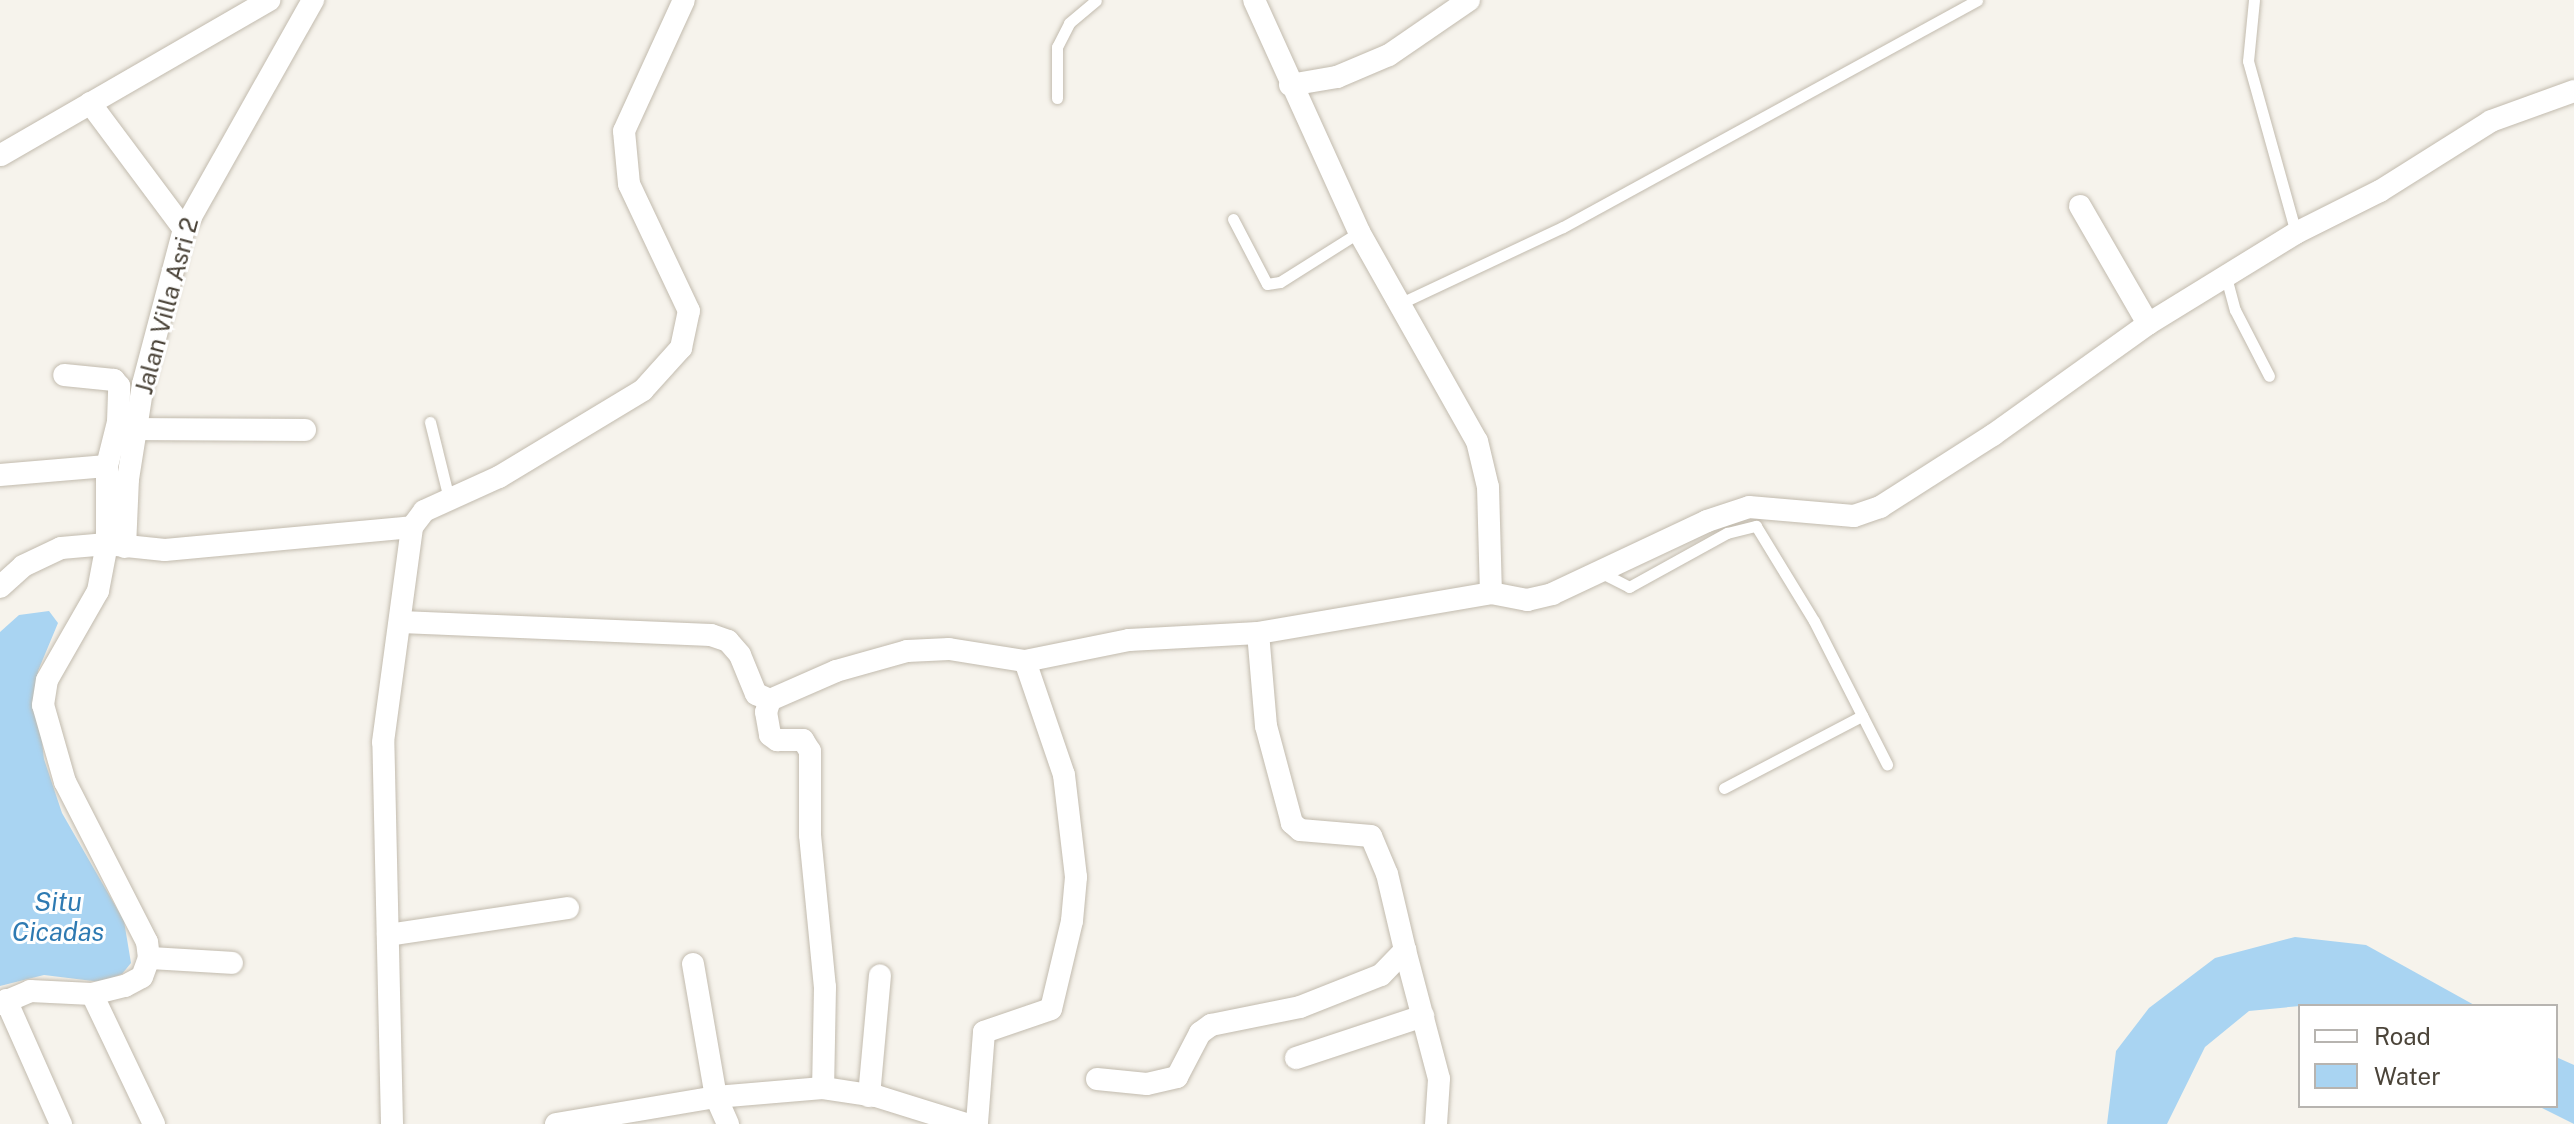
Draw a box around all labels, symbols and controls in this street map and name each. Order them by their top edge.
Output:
street label: Jalan Villa Asri 2 [129,214,205,398]
water label: Situ Cicadas [12,886,104,948]
legend [2298,1004,2558,1108]
text: Road [2374,1022,2431,1050]
text: Water [2374,1062,2441,1090]

